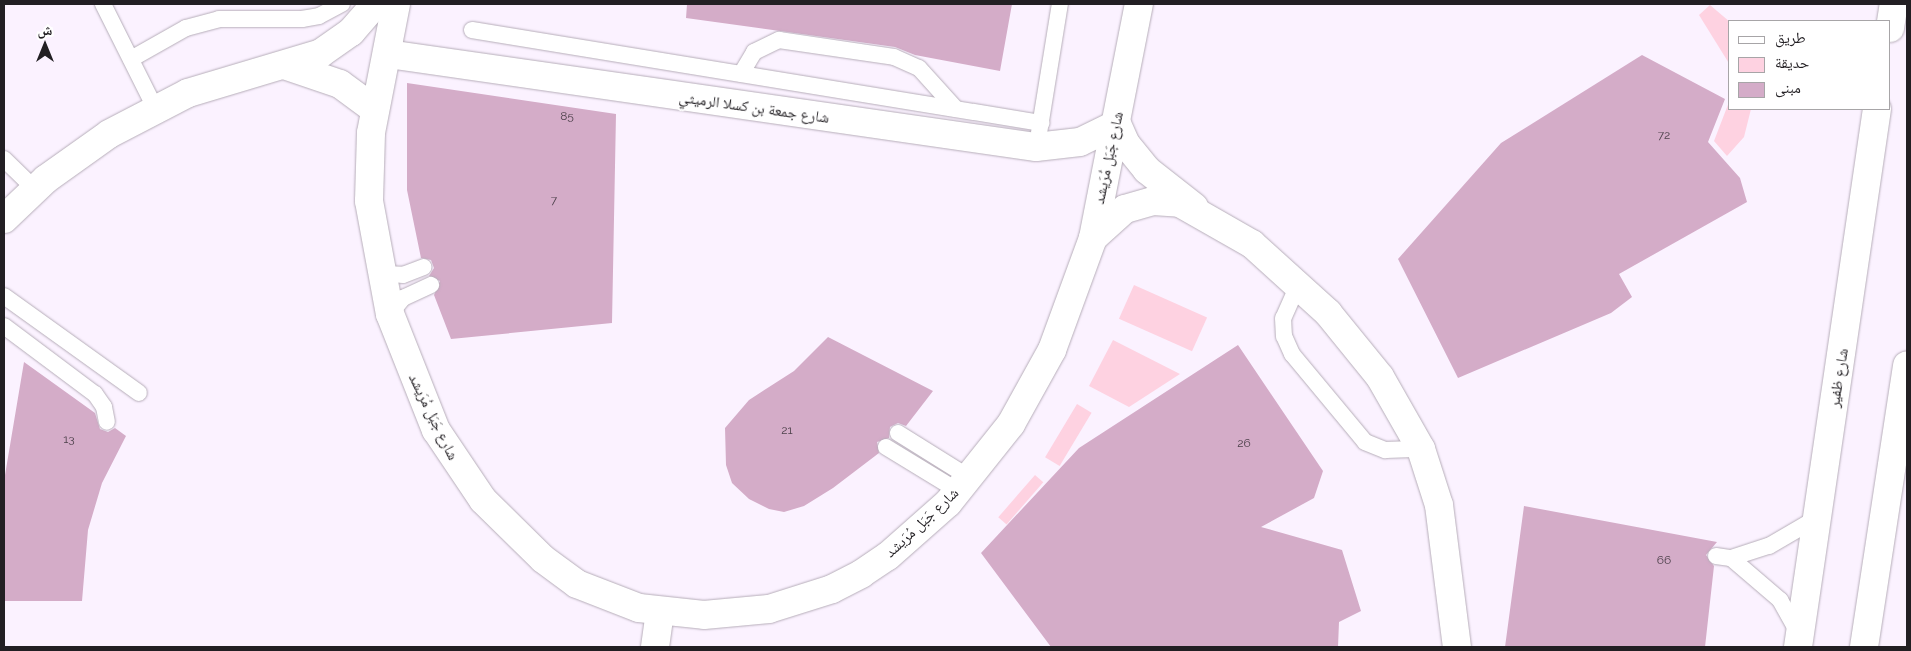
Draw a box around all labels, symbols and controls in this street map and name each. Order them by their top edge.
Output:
north arrow [20,20,70,70]
legend [1728,20,1891,110]
text: ش [38,22,52,38]
text: طريق [1775,29,1806,47]
text: حديقة [1775,54,1809,72]
text: مبنى [1775,79,1801,97]
street label: شارع جمعة بن كسلا الرميثي [678,89,830,127]
house number: 85 [560,110,574,124]
street label: شارع جَبَل مُرَيشد [1090,110,1128,206]
house number: 72 [1658,129,1670,143]
house number: 7 [551,194,557,208]
street label: شارع ظفير [1825,347,1853,409]
street label: شارع جَبَل مُرَيشد [404,371,462,463]
house number: 21 [781,424,793,438]
house number: 13 [63,433,75,447]
house number: 26 [1237,437,1251,451]
street label: شارع جَبَل مُرَيشد [881,484,963,562]
house number: 66 [1657,554,1671,568]

